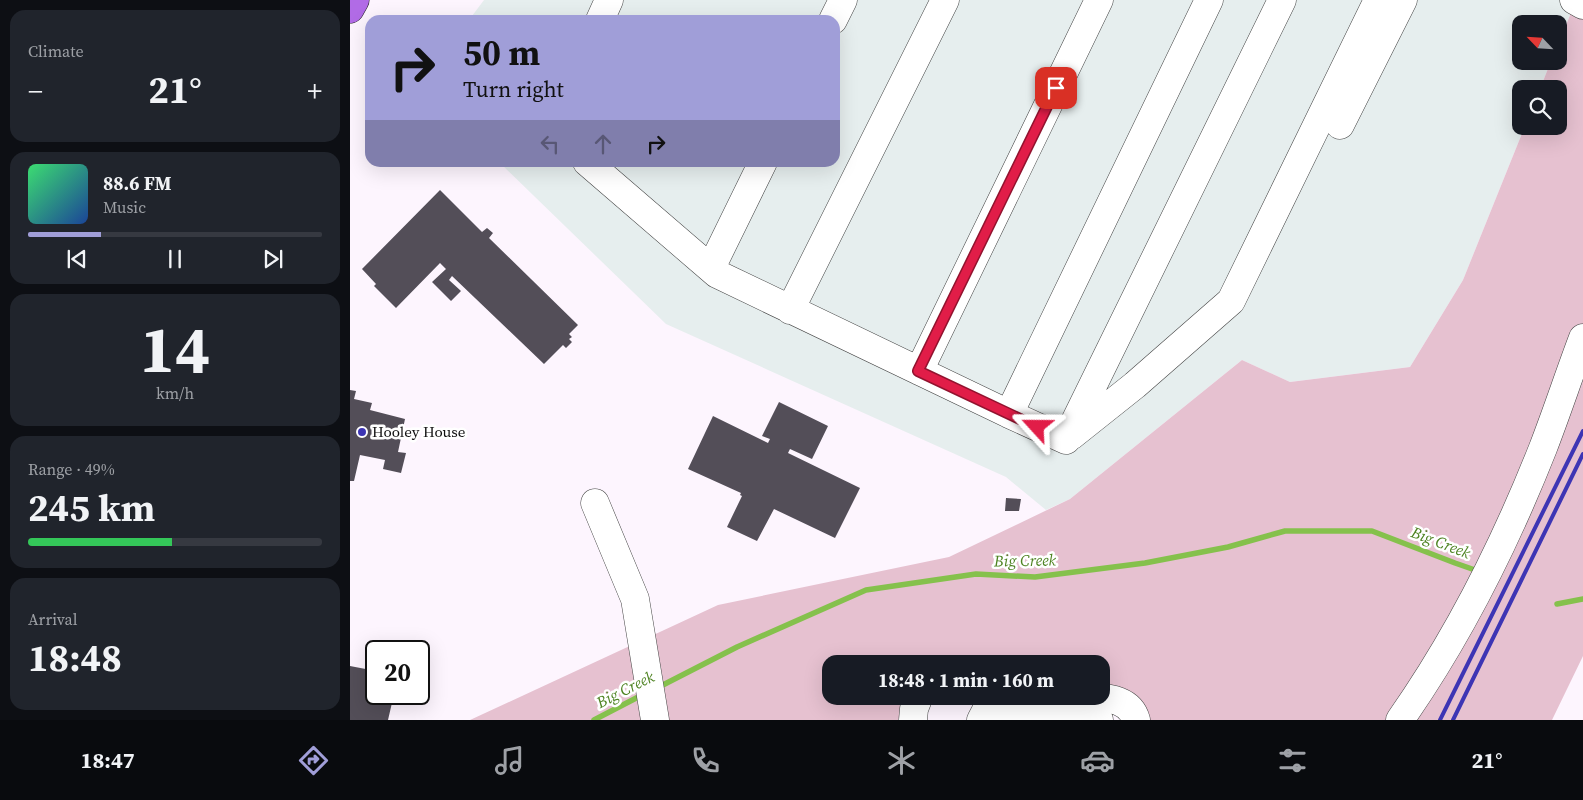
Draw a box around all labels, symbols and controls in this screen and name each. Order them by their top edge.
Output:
north arrow [1512,15,1568,70]
map controls [1512,15,1567,135]
text: 50 m [463,29,540,77]
icon: right [380,35,445,100]
text: Climate [28,40,84,62]
text: 21° [148,64,202,116]
pin [1035,67,1077,109]
text: − [28,72,43,110]
text: + [307,72,322,110]
text: Turn right [463,74,564,104]
icon: arrive [1042,74,1070,102]
button: search [1512,80,1567,135]
icon: left [536,130,564,158]
icon: ahead [589,130,617,158]
icon: right [642,130,670,158]
text: 88.6 FM [103,170,172,196]
text: Music [103,196,146,218]
icon: previous [63,245,91,273]
icon: pause [161,245,189,273]
icon: next [259,245,287,273]
text: 14 [140,305,210,394]
text: km/h [156,382,194,404]
position arrow [1010,400,1062,452]
place label: Hooley House [372,421,466,442]
marker: Hooley House [356,426,368,438]
text: Range · 49% [28,458,115,480]
text: 245 km [28,482,155,534]
water label: Big Creek [1407,520,1474,564]
water label: Big Creek [993,548,1057,572]
text: Arrival [28,608,77,630]
text: 18:48 [28,632,122,684]
speed limit sign: 20 [365,640,430,705]
water label: Big Creek [591,665,658,713]
text: 18:48 · 1 min · 160 m [878,667,1054,693]
icon: directions [296,743,331,778]
icon: music [492,743,527,778]
icon: phone [688,743,723,778]
icon: climate [884,743,919,778]
icon: car [1080,743,1115,778]
icon: filters [1275,743,1310,778]
text: 18:47 [80,745,135,775]
text: 21° [1471,745,1503,775]

